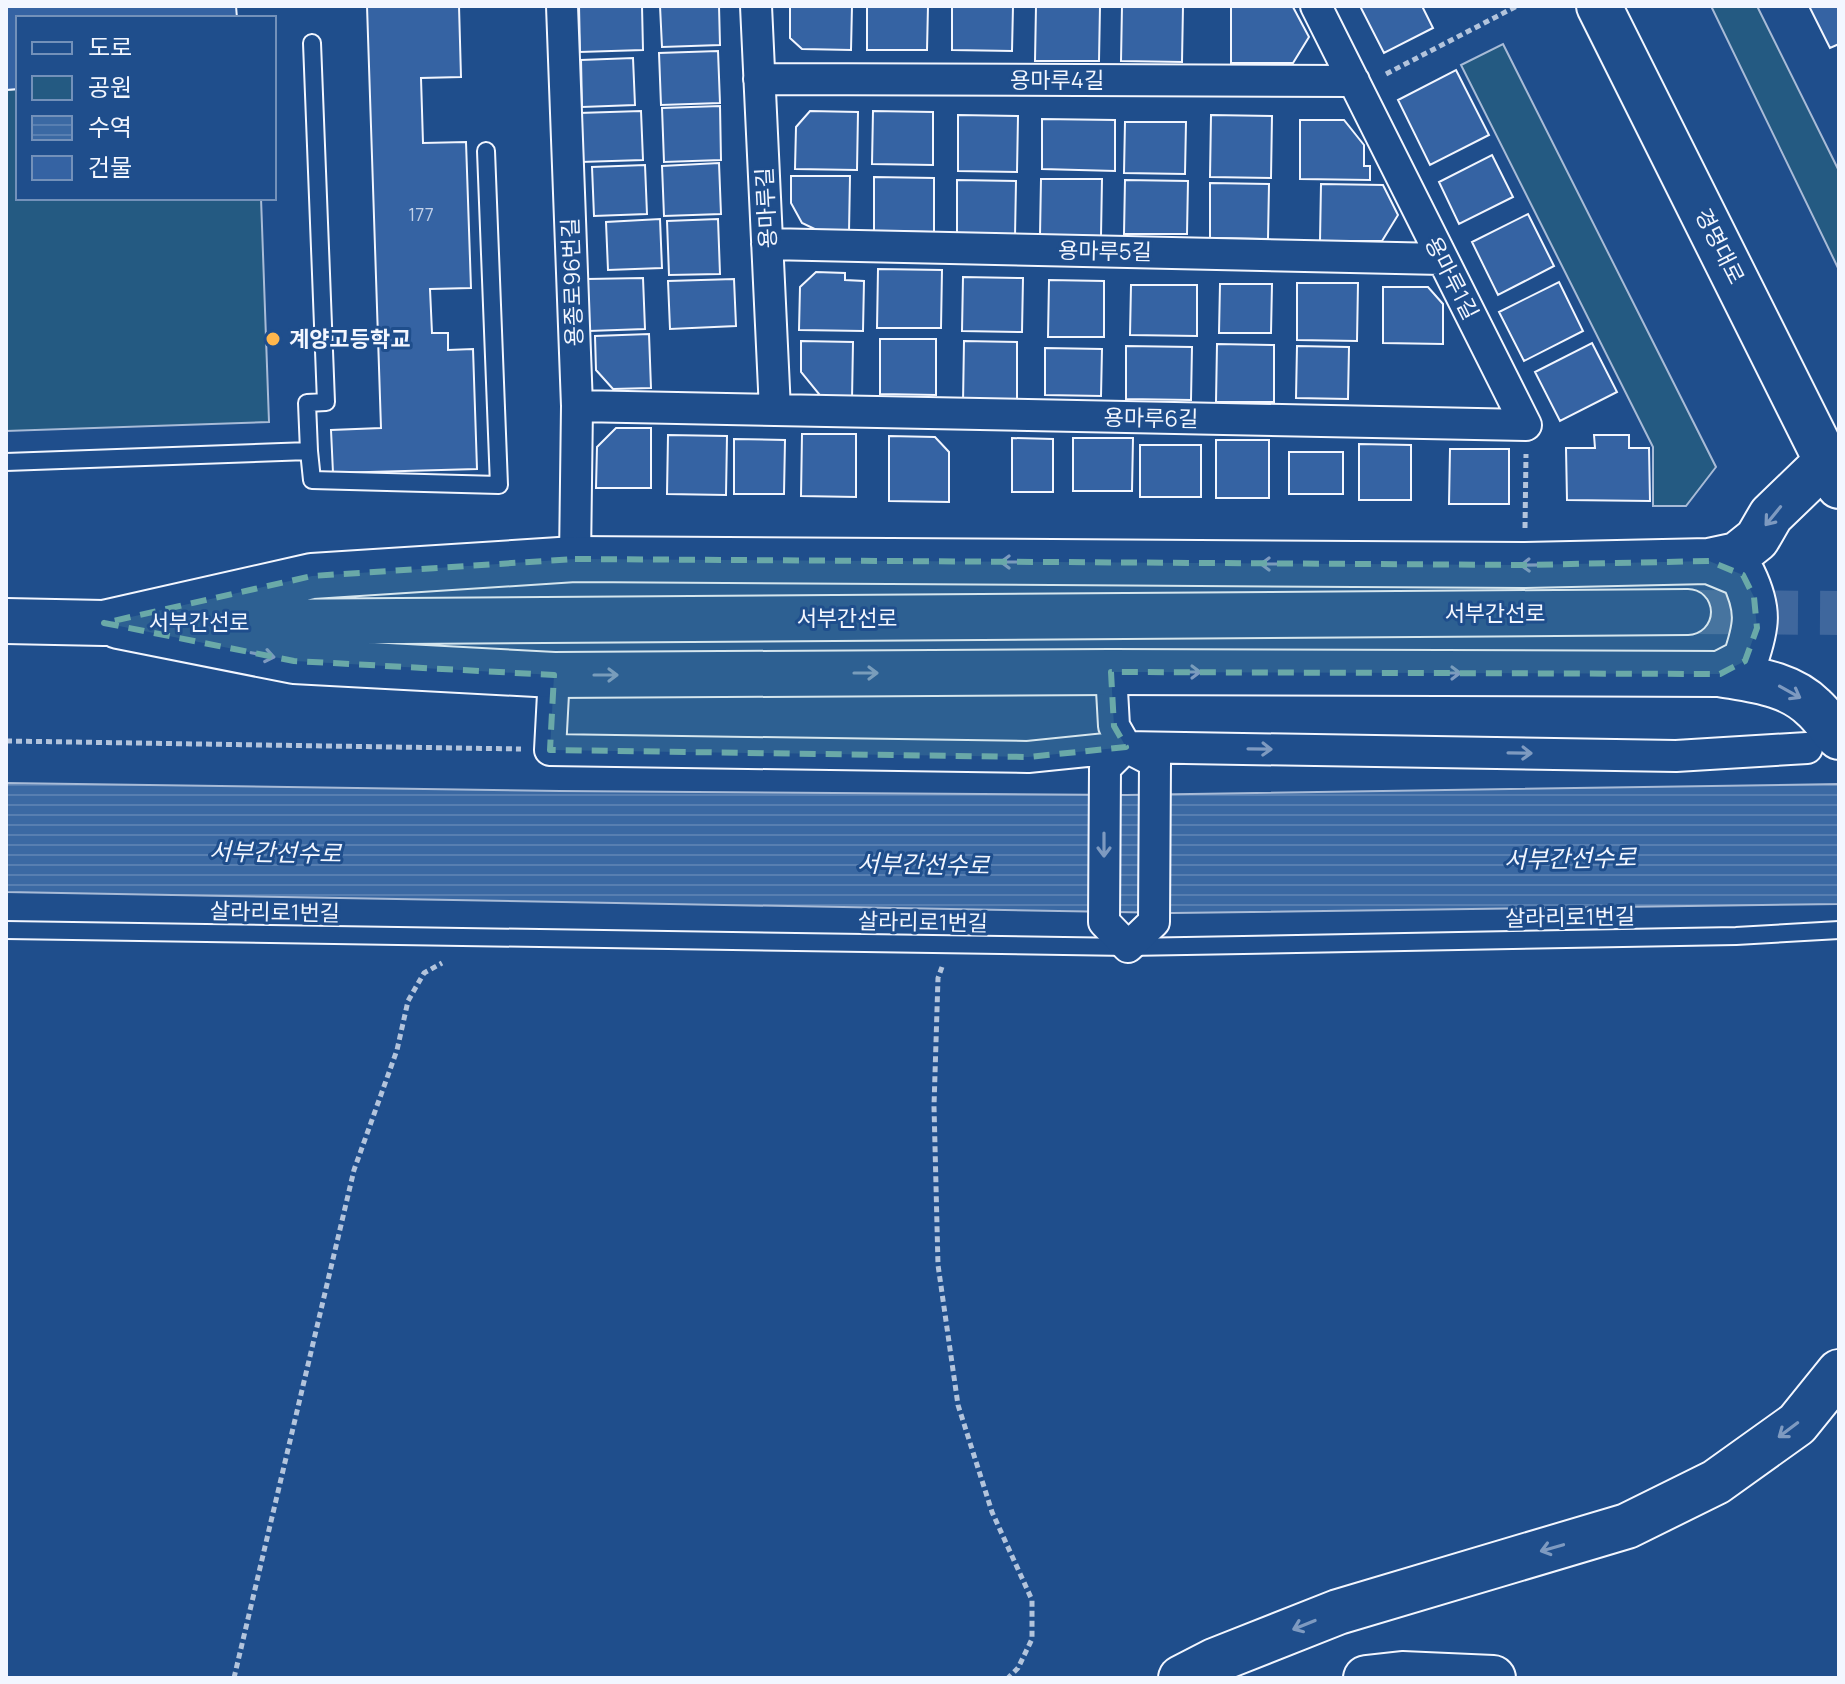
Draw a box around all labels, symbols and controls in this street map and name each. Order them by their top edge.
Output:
legend [16,16,276,200]
text: 도로 [88,30,132,63]
street label: 용마루4길 [1010,65,1104,95]
text: 공원 [88,70,132,103]
text: 수역 [88,110,132,143]
text: 건물 [88,150,132,183]
street label: 용마루길 [749,167,783,249]
house number: 177 [408,202,434,226]
street label: 경명대로 [1688,203,1752,289]
street label: 용종로96번길 [555,217,589,347]
street label: 용마루1길 [1418,231,1486,325]
street label: 용마루5길 [1058,235,1152,267]
place label: 계양고등학교 [289,324,410,354]
marker: 계양고등학교 [264,330,282,348]
street label: 용마루6길 [1103,402,1199,434]
one-way arrow [1765,505,1783,526]
one-way arrow [999,554,1026,570]
one-way arrow [1259,556,1286,572]
one-way arrow [1519,557,1546,573]
street label: 서부간선로 [1444,598,1546,628]
street label: 서부간선로 [796,603,898,633]
street label: 서부간선로 [148,607,250,637]
one-way arrow [250,648,275,663]
one-way arrow [1175,664,1202,680]
one-way arrow [852,665,879,681]
one-way arrow [1435,665,1462,681]
one-way arrow [592,667,619,683]
one-way arrow [1778,684,1801,700]
one-way arrow [1246,741,1273,757]
one-way arrow [1506,746,1533,761]
one-way arrow [1096,831,1112,858]
water label: 서부간선수로 [209,834,342,869]
water label: 서부간선수로 [1503,840,1637,875]
water label: 서부간선수로 [857,846,990,881]
street label: 살라리로1번길 [210,896,340,928]
street label: 살라리로1번길 [1505,901,1635,933]
street label: 살라리로1번길 [858,906,988,938]
one-way arrow [1778,1422,1799,1439]
one-way arrow [1540,1542,1565,1556]
one-way arrow [1292,1619,1317,1633]

